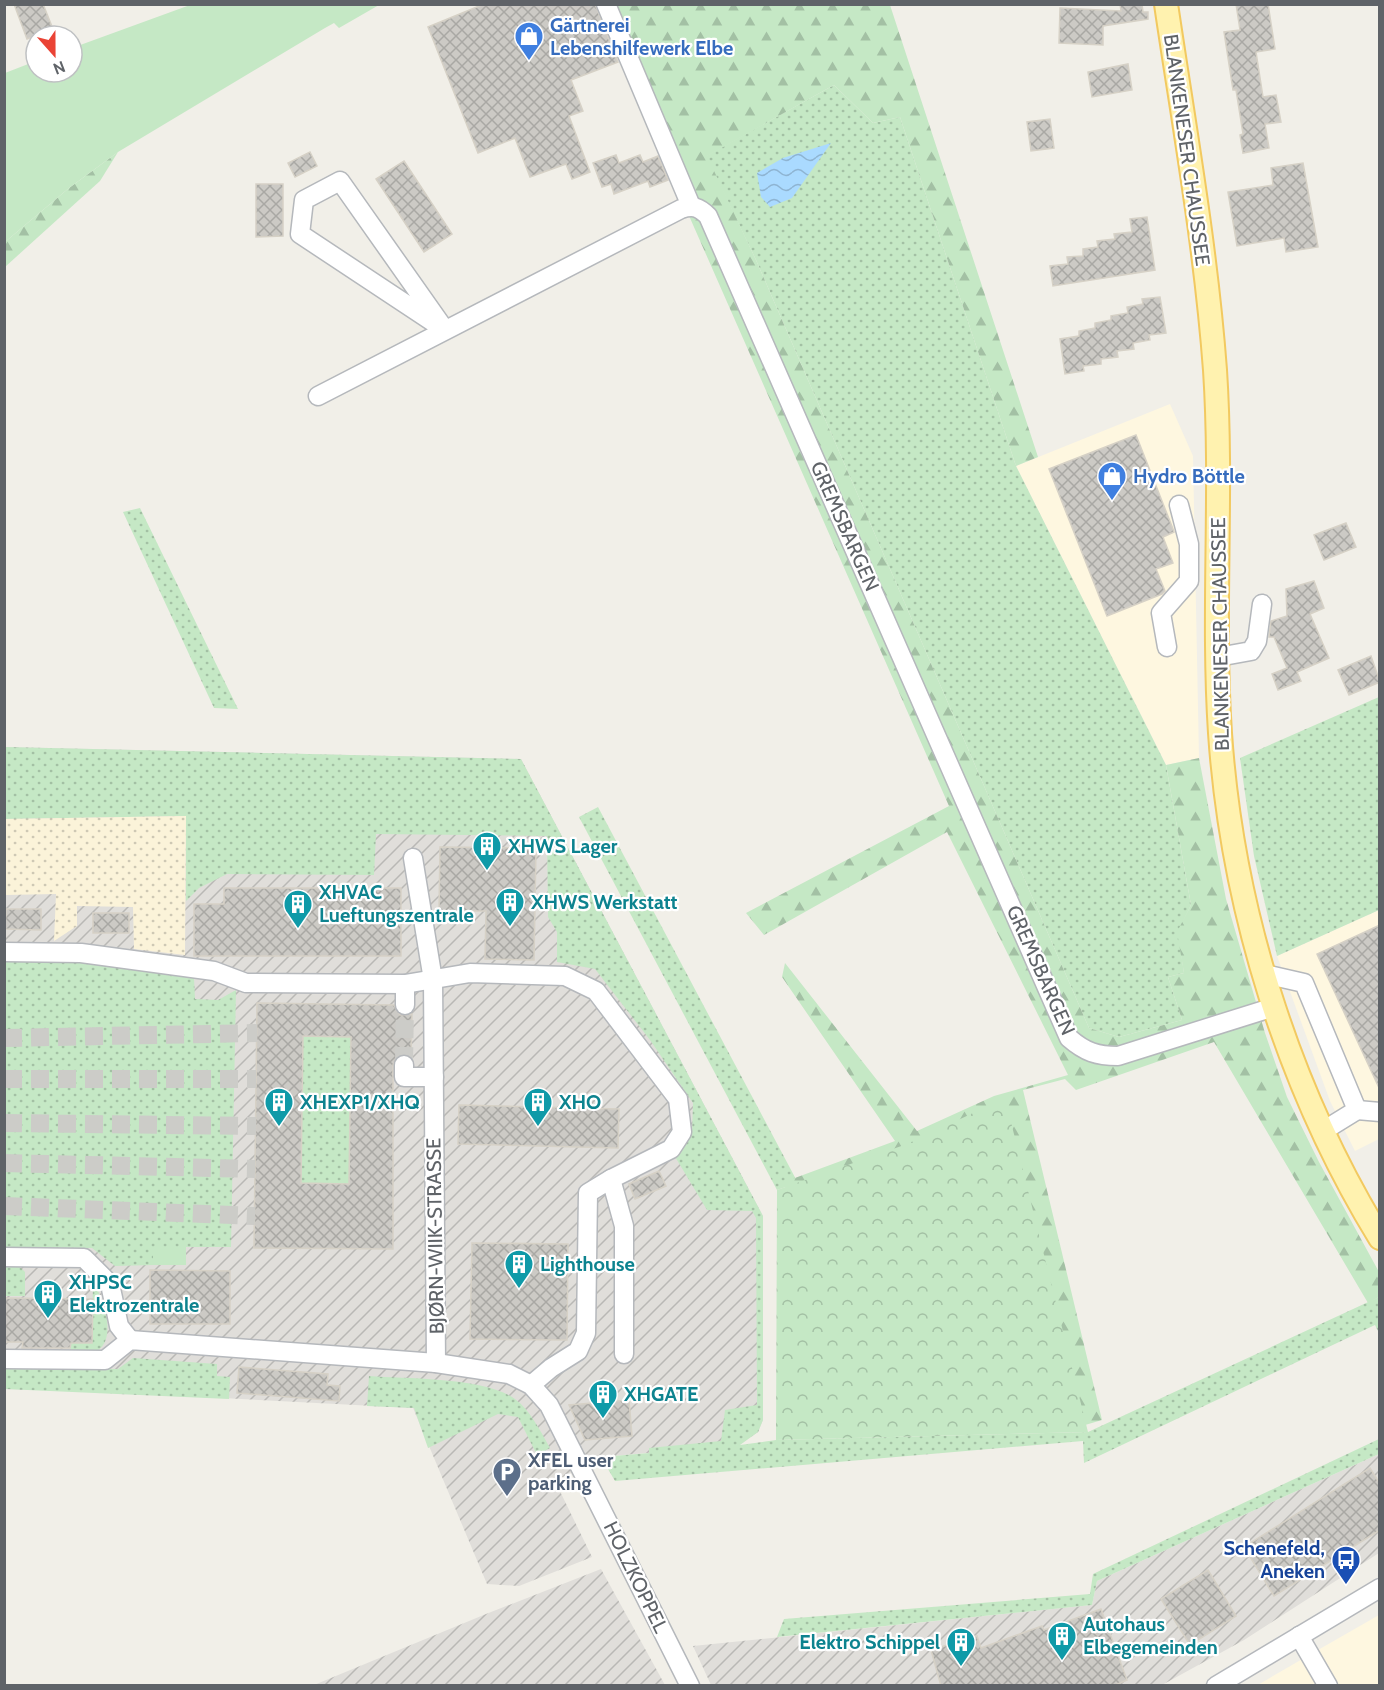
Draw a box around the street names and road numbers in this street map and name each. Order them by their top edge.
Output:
street label: BLANKENESER CHAUSSEE [1159,33,1215,267]
street label: GREMSBARGEN [806,457,884,595]
street label: BLANKENESER CHAUSSEE [1206,517,1234,751]
street label: GREMSBARGEN [1002,901,1080,1039]
street label: BJØRN-WIIK-STRASSE [421,1138,449,1334]
street label: HOLZKOPPEL [599,1518,673,1636]

